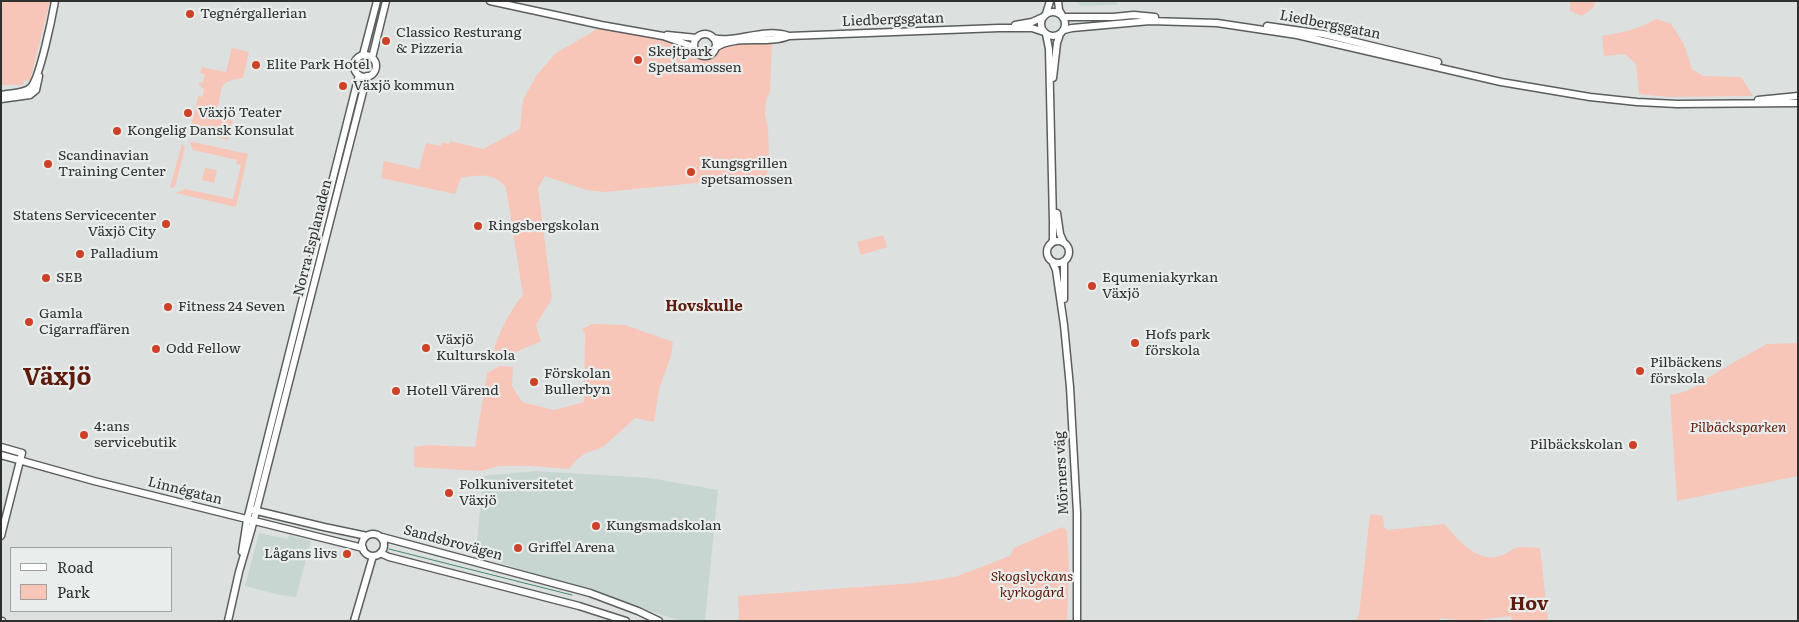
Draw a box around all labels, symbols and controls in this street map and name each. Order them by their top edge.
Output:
place label: Tegnérgallerian [200,6,307,22]
street label: Liedbergsgatan [1278,7,1382,43]
marker: Tegnérgallerian [184,8,196,20]
street label: Liedbergsgatan [841,10,945,30]
place label: Classico Resturang & Pizzeria [396,25,521,58]
marker: Classico Resturang & Pizzeria [380,35,392,47]
place label: Skejtpark Spetsamossen [648,44,742,76]
marker: Skejtpark Spetsamossen [632,54,644,66]
place label: Elite Park Hotel [266,57,370,73]
marker: Elite Park Hotel [250,59,262,71]
place label: Växjö kommun [353,78,455,94]
marker: Växjö kommun [337,80,349,92]
place label: Växjö Teater [198,105,282,121]
marker: Växjö Teater [182,107,194,119]
place label: Kongelig Dansk Konsulat [127,123,294,139]
marker: Kongelig Dansk Konsulat [111,125,123,137]
place label: Scandinavian Training Center [58,148,166,180]
place label: Kungsgrillen spetsamossen [701,156,793,188]
marker: Scandinavian Training Center [42,158,54,170]
marker: Kungsgrillen spetsamossen [685,166,697,178]
street label: Norra Esplanaden [290,178,336,298]
place label: Statens Servicecenter Växjö City [13,208,156,240]
marker: Statens Servicecenter Växjö City [160,218,172,230]
place label: Ringsbergskolan [488,218,600,234]
marker: Ringsbergskolan [472,220,484,232]
place label: Palladium [90,246,159,262]
marker: Palladium [74,248,86,260]
place label: SEB [56,270,83,286]
place label: Equmeniakyrkan Växjö [1102,270,1218,302]
marker: SEB [40,272,52,284]
marker: Equmeniakyrkan Växjö [1086,280,1098,292]
district label: Hovskulle [665,298,743,316]
place label: Fitness 24 Seven [178,299,285,315]
marker: Fitness 24 Seven [162,301,174,313]
place label: Gamla Cigarraffären [39,306,130,338]
marker: Gamla Cigarraffären [23,316,35,328]
place label: Hofs park förskola [1145,327,1210,360]
place label: Växjö Kulturskola [436,332,515,364]
marker: Hofs park förskola [1129,337,1141,349]
place label: Odd Fellow [166,341,241,357]
marker: Växjö Kulturskola [420,342,432,354]
marker: Odd Fellow [150,343,162,355]
place label: Pilbäckens förskola [1650,355,1722,388]
district label: Växjö [23,364,91,392]
marker: Pilbäckens förskola [1634,365,1646,377]
place label: Förskolan Bullerbyn [544,366,611,398]
marker: Förskolan Bullerbyn [528,376,540,388]
place label: Hotell Värend [406,383,499,399]
marker: Hotell Värend [390,385,402,397]
place label: 4:ans servicebutik [94,419,177,452]
park label: Pilbäcksparken [1690,420,1786,436]
marker: 4:ans servicebutik [78,429,90,441]
street label: Mörners väg [1051,431,1073,515]
place label: Pilbäckskolan [1530,437,1623,453]
marker: Pilbäckskolan [1627,439,1639,451]
street label: Linnégatan [146,474,224,508]
place label: Folkuniversitetet Växjö [459,477,574,510]
marker: Folkuniversitetet Växjö [443,487,455,499]
place label: Kungsmadskolan [606,518,722,534]
marker: Kungsmadskolan [590,520,602,532]
street label: Sandsbrovägen [402,522,504,564]
place label: Griffel Arena [528,540,615,556]
marker: Griffel Arena [512,542,524,554]
place label: Lågans livs [264,546,337,562]
legend [10,547,172,612]
marker: Lågans livs [341,548,353,560]
text: Road [57,555,93,578]
park label: Skogslyckans kyrkogård [991,569,1073,602]
text: Park [57,580,90,603]
district label: Hov [1509,593,1549,615]

